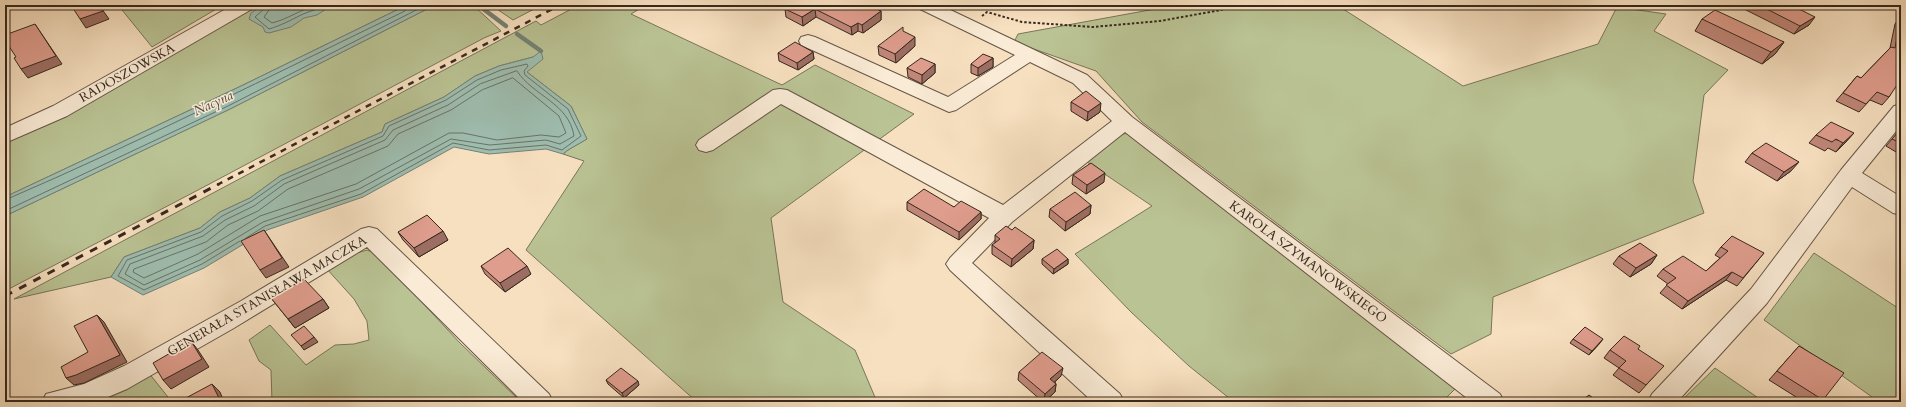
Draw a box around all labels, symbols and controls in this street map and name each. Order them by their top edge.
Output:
street label: RADOSZOWSKA [76,39,179,107]
water label: Nacyna [190,86,236,120]
street label: KAROLA SZYMANOWSKIEGO [1225,197,1391,327]
street label: GENERAŁA STANISŁAWA MACZKA [164,231,371,361]

